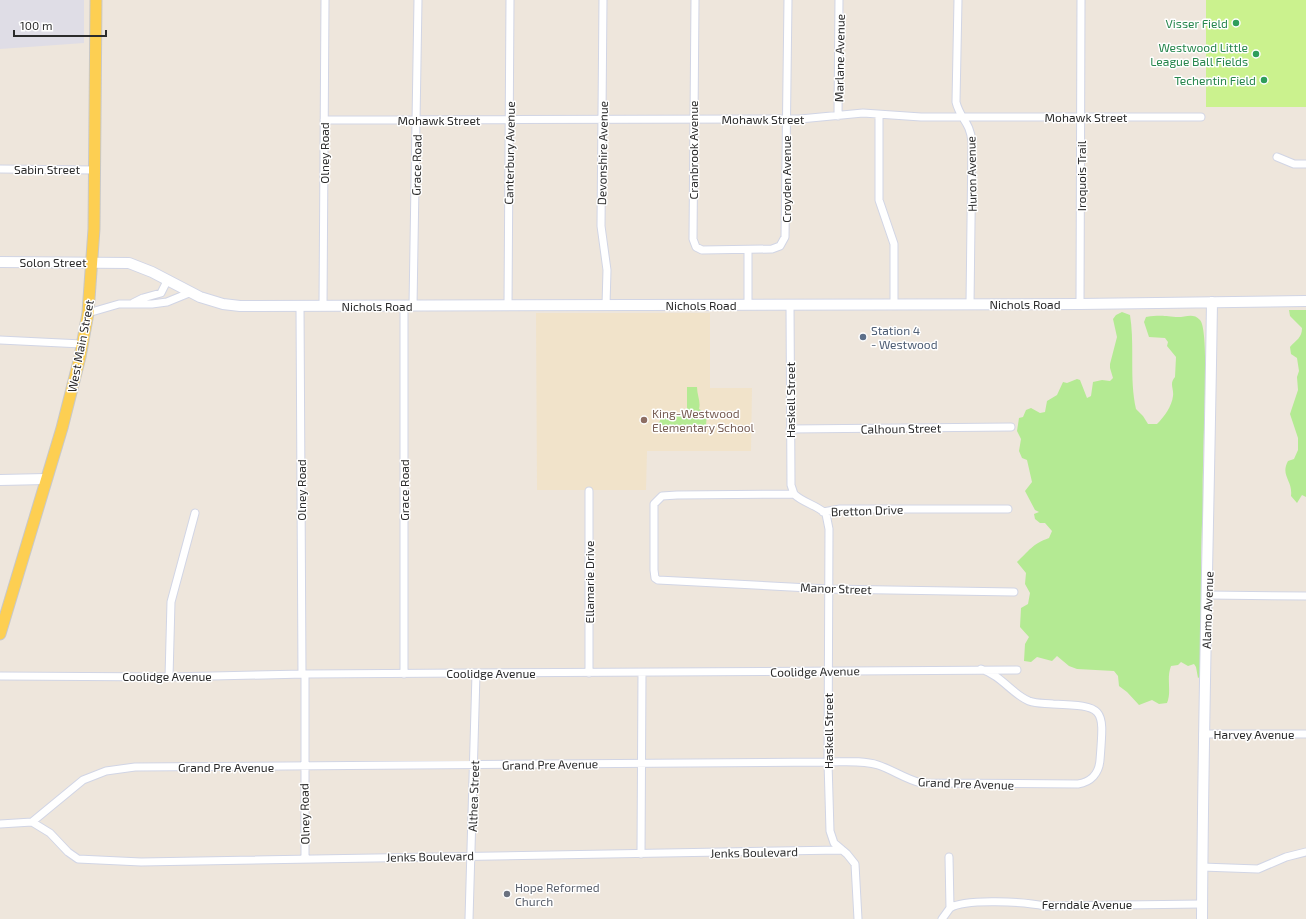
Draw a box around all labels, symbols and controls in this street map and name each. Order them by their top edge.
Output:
scale bar [14,12,106,38]
street label: Marlane Avenue [831,14,847,102]
place label: Visser Field [1166,16,1228,30]
text: 100 m [20,18,52,32]
marker: Visser Field [1231,18,1241,28]
place label: Westwood Little League Ball Fields [1150,40,1248,68]
marker: Westwood Little League Ball Fields [1251,49,1261,59]
place label: Techentin Field [1174,73,1256,87]
marker: Techentin Field [1259,75,1269,85]
street label: Canterbury Avenue [501,101,517,205]
street label: Devonshire Avenue [594,101,610,205]
street label: Cranbrook Avenue [686,101,700,199]
street label: Mohawk Street [1045,110,1128,124]
street label: Mohawk Street [722,112,805,126]
street label: Mohawk Street [398,113,481,127]
street label: Olney Road [317,122,331,184]
street label: Grace Road [408,134,424,196]
street label: Croyden Avenue [779,135,793,223]
street label: Huron Avenue [963,136,979,212]
street label: Iroquois Trail [1074,140,1088,211]
street label: Sabin Street [14,162,80,176]
street label: Solon Street [20,255,87,269]
street label: Nichols Road [989,297,1061,311]
street label: West Main Street [64,298,96,393]
street label: Nichols Road [665,298,737,312]
street label: Nichols Road [341,299,413,313]
place label: Station 4 - Westwood [871,323,938,351]
marker: Station 4 - Westwood [858,332,868,342]
street label: Haskell Street [783,362,797,438]
place label: King-Westwood Elementary School [652,406,755,434]
marker: King-Westwood Elementary School [639,415,649,425]
street label: Calhoun Street [861,420,942,436]
street label: Olney Road [294,459,308,521]
street label: Grace Road [397,459,411,521]
street label: Bretton Drive [830,502,904,518]
street label: Ellamarie Drive [582,541,596,623]
street label: Alamo Avenue [1199,571,1215,649]
street label: Manor Street [800,580,872,596]
street label: Coolidge Avenue [770,663,860,679]
street label: Coolidge Avenue [446,666,536,680]
street label: Coolidge Avenue [122,669,212,683]
street label: Haskell Street [821,693,835,769]
street label: Harvey Avenue [1214,727,1294,741]
street label: Grand Pre Avenue [502,756,598,772]
street label: Grand Pre Avenue [178,760,274,774]
street label: Althea Street [465,760,481,832]
street label: Grand Pre Avenue [918,774,1014,792]
street label: Olney Road [296,783,312,845]
street label: Jenks Boulevard [710,844,798,860]
street label: Jenks Boulevard [386,848,474,864]
place label: Hope Reformed Church [515,880,600,908]
marker: Hope Reformed Church [502,889,512,899]
street label: Ferndale Avenue [1042,897,1132,911]

